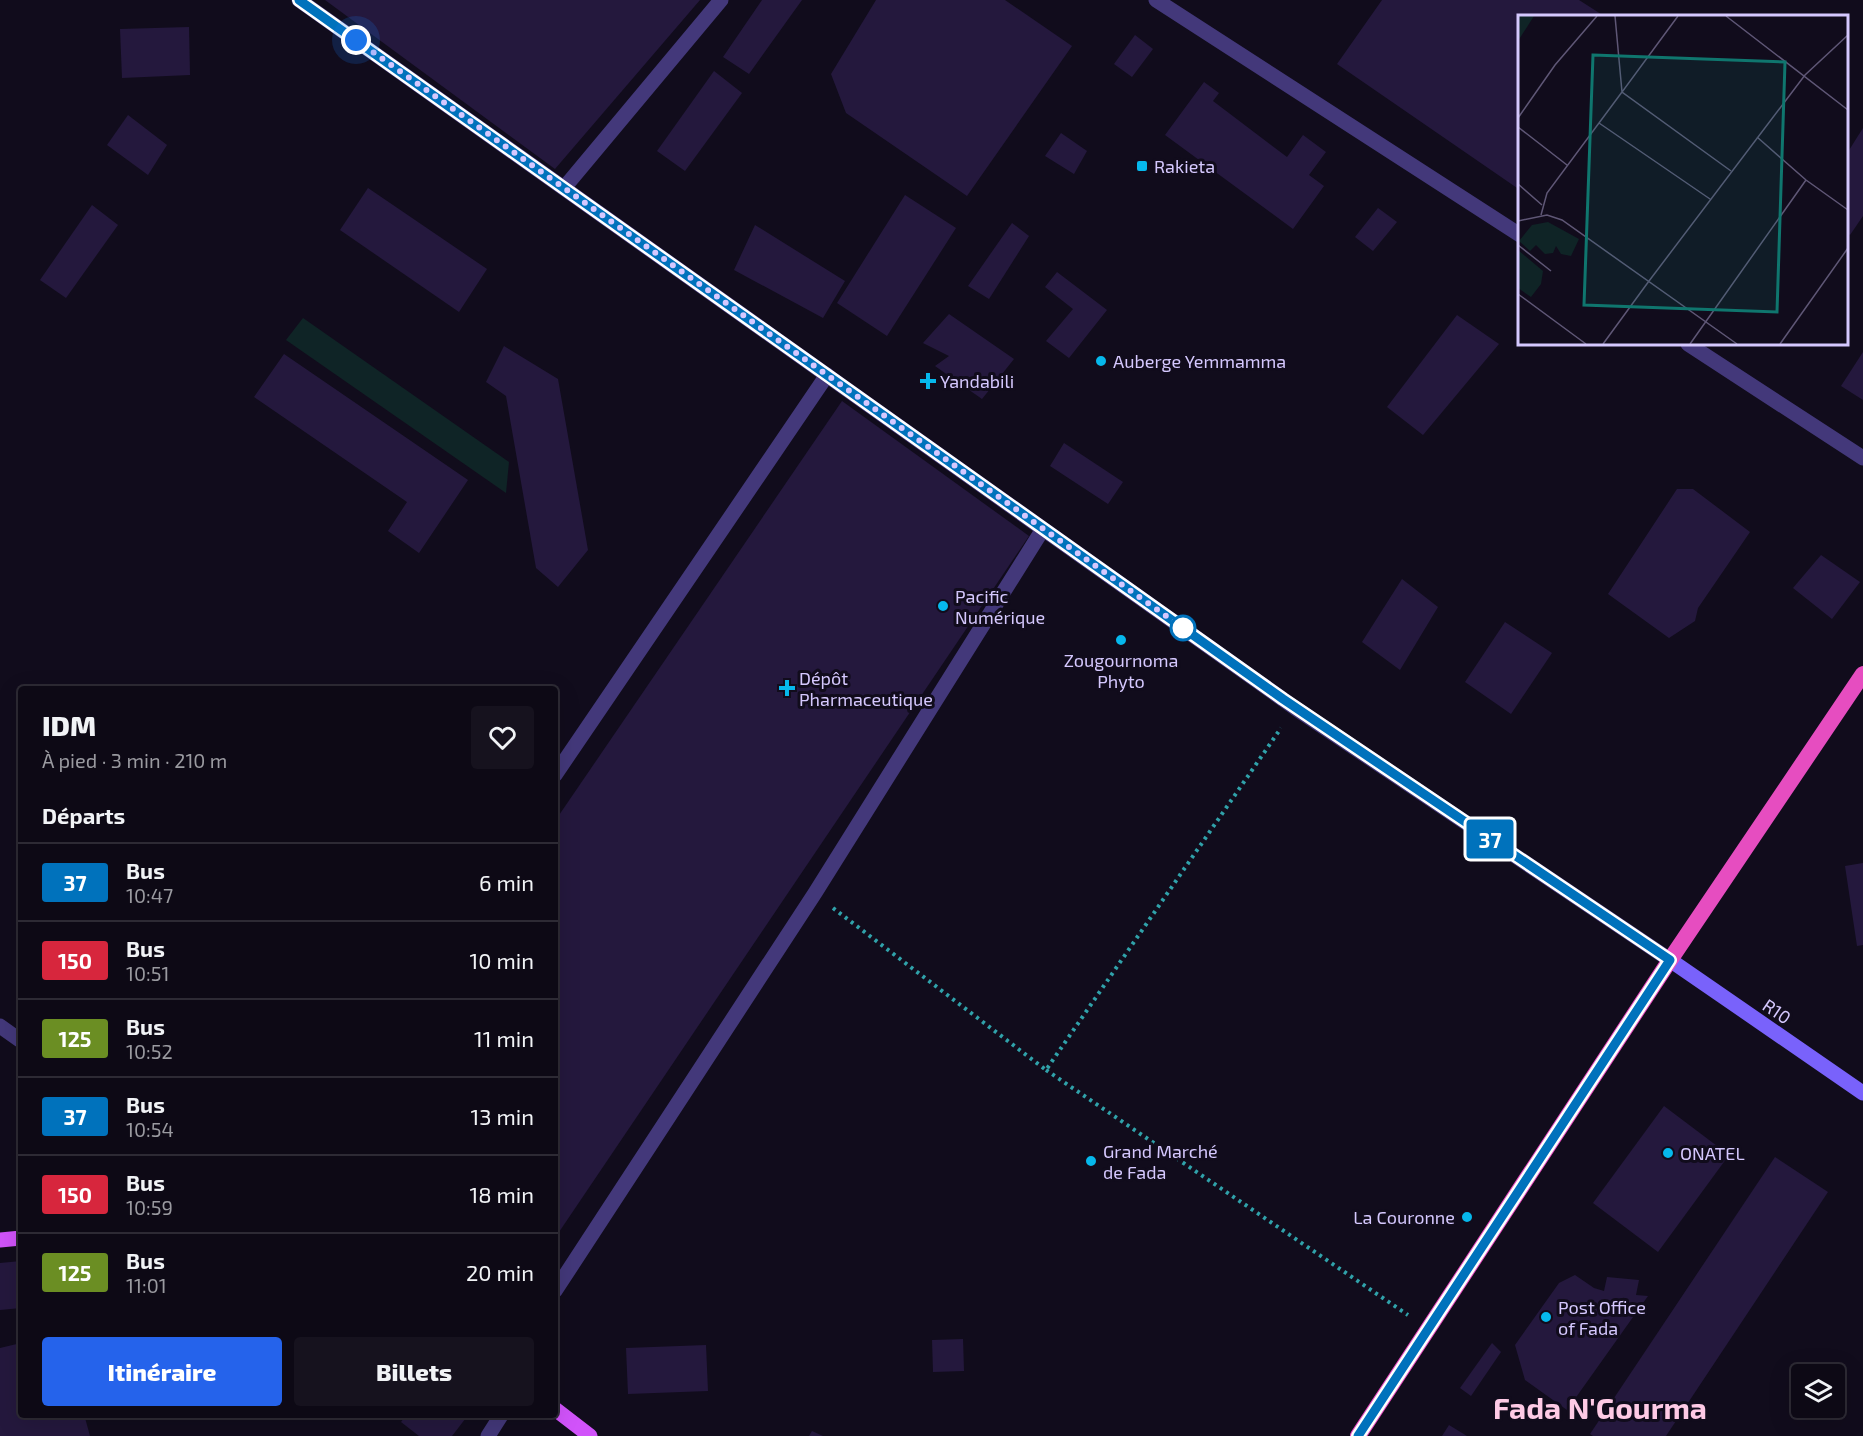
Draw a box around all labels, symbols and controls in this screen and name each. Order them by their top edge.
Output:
inset map [1518,15,1848,345]
your location [341,25,371,55]
place label: Rakieta [1154,155,1215,177]
marker: Rakieta [1135,159,1149,173]
place label: Auberge Yemmamma [1113,350,1286,372]
marker: Auberge Yemmamma [1094,354,1108,368]
place label: Yandabili [940,370,1014,392]
marker: Yandabili [921,374,935,388]
place label: Pacific Numérique [955,585,1045,628]
marker: Pacific Numérique [936,599,950,613]
unlabelled marker [1170,615,1196,641]
marker: Zougournoma Phyto [1114,633,1128,647]
place label: Zougournoma Phyto [1064,649,1178,692]
place label: Dépôt Pharmaceutique [799,667,933,710]
marker: Dépôt Pharmaceutique [780,681,794,695]
button: heart [471,706,534,769]
text: IDM [42,708,96,742]
text: À pied · 3 min · 210 m [42,748,227,772]
text: Départs [42,802,125,828]
line badge: 37 [1463,820,1517,858]
text: 37 [1479,827,1502,852]
text: Bus [126,857,165,883]
text: 6 min [479,869,534,895]
text: 37 [64,870,87,895]
text: 10:47 [126,883,173,907]
text: Bus [126,935,165,961]
text: 10 min [470,947,534,973]
text: 150 [58,948,92,973]
text: 10:51 [126,961,169,985]
street label: R10 [1759,994,1795,1028]
text: Bus [126,1013,165,1039]
text: 11 min [474,1025,534,1051]
text: 125 [59,1026,91,1051]
text: 10:52 [126,1039,173,1063]
text: Bus [126,1091,165,1117]
text: 13 min [471,1103,534,1129]
text: 37 [64,1104,87,1129]
text: 10:54 [126,1117,174,1141]
place label: Grand Marché de Fada [1103,1140,1218,1183]
place label: ONATEL [1680,1142,1745,1164]
marker: ONATEL [1661,1146,1675,1160]
marker: Grand Marché de Fada [1084,1154,1098,1168]
text: Bus [126,1169,165,1195]
text: 18 min [469,1181,534,1207]
text: 150 [58,1182,92,1207]
text: 10:59 [126,1195,173,1219]
place label: La Couronne [1353,1206,1455,1228]
marker: La Couronne [1460,1210,1474,1224]
text: Bus [126,1247,165,1273]
text: 20 min [466,1259,534,1285]
text: 125 [59,1260,91,1285]
text: 11:01 [126,1273,167,1297]
place label: Post Office of Fada [1558,1296,1646,1339]
marker: Post Office of Fada [1539,1310,1553,1324]
button: Itinéraire [42,1337,282,1406]
button: Billets [294,1337,534,1406]
map controls [1791,1364,1845,1418]
button: layers [1791,1364,1845,1418]
district label: Fada N'Gourma [1493,1389,1707,1425]

